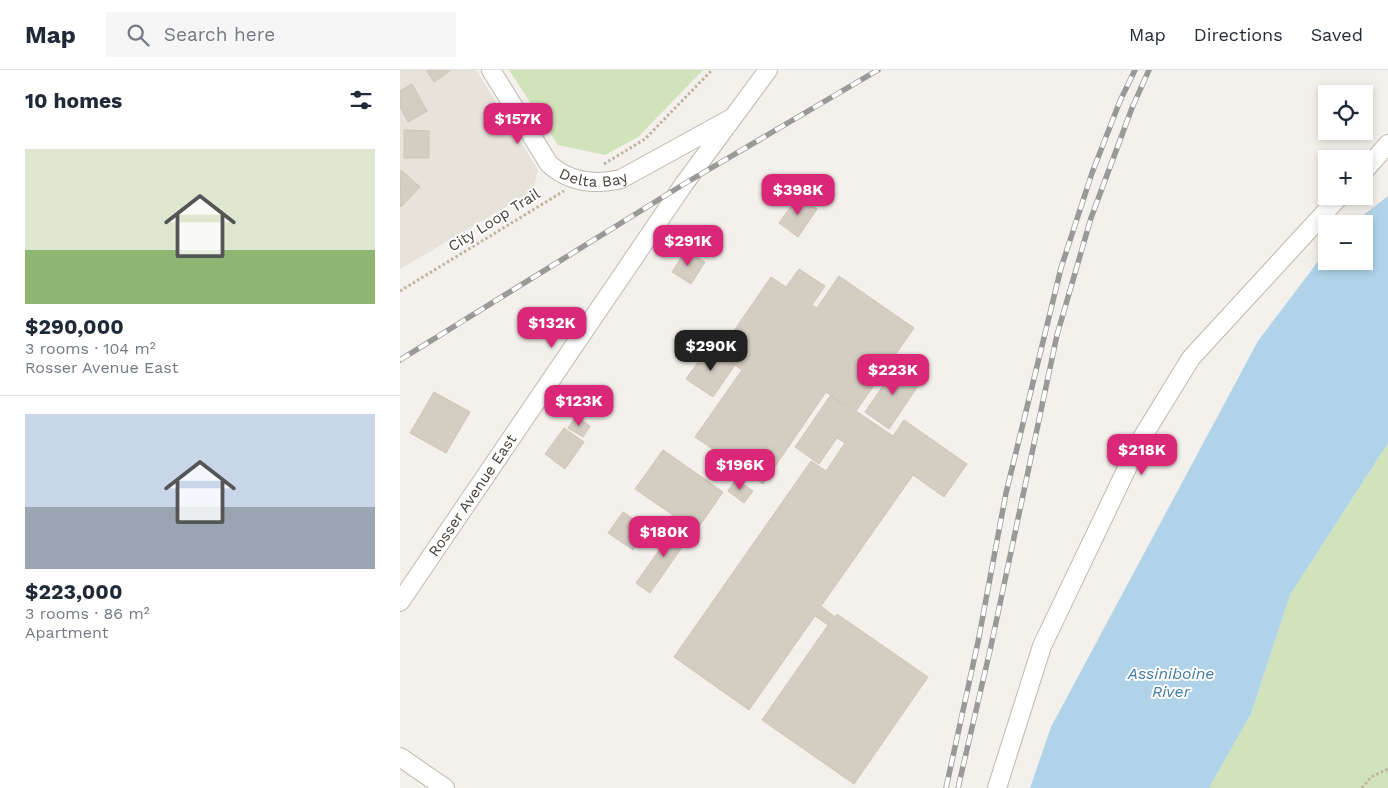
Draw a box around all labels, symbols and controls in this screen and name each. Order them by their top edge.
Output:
search box [106,12,456,57]
text: Map [25,21,76,49]
icon: search [124,21,152,49]
text: Search here [164,23,275,46]
text: Map [1129,24,1166,45]
text: Directions [1194,24,1283,45]
text: Saved [1311,24,1363,45]
map controls [1318,85,1373,270]
button: locate [1318,85,1373,140]
icon: filters [347,86,375,114]
text: 10 homes [25,88,122,113]
pin: $157K [483,102,553,145]
text: $157K [495,109,541,128]
button: + [1318,150,1373,205]
street label: Delta Bay [556,164,631,191]
pin: $398K [763,174,833,216]
text: $398K [773,180,823,199]
icon: home [155,181,245,271]
street label: City Loop Trail [445,184,544,255]
button: − [1318,215,1373,270]
pin: $291K [653,224,723,267]
text: $291K [664,231,712,250]
pin: $132K [517,306,587,349]
text: $132K [528,313,576,332]
text: $290,000 [25,314,124,339]
pin: $290K [676,330,746,372]
text: $290K [685,336,737,355]
text: 3 rooms · 104 m² [25,339,156,358]
pin: $223K [858,354,928,396]
text: Rosser Avenue East [25,358,179,377]
text: $223K [868,360,918,379]
pin: $123K [544,384,614,427]
text: $123K [555,391,603,410]
street label: Rosser Avenue East [425,430,521,560]
pin: $218K [1107,434,1177,476]
text: $218K [1118,440,1166,459]
icon: home [155,447,245,537]
pin: $196K [705,448,775,491]
text: $196K [716,455,764,474]
pin: $180K [629,516,699,558]
text: $180K [640,522,688,541]
text: $223,000 [25,579,122,604]
text: 3 rooms · 86 m² [25,604,150,623]
text: Apartment [25,623,108,642]
water label: Assiniboine River [1127,664,1214,701]

